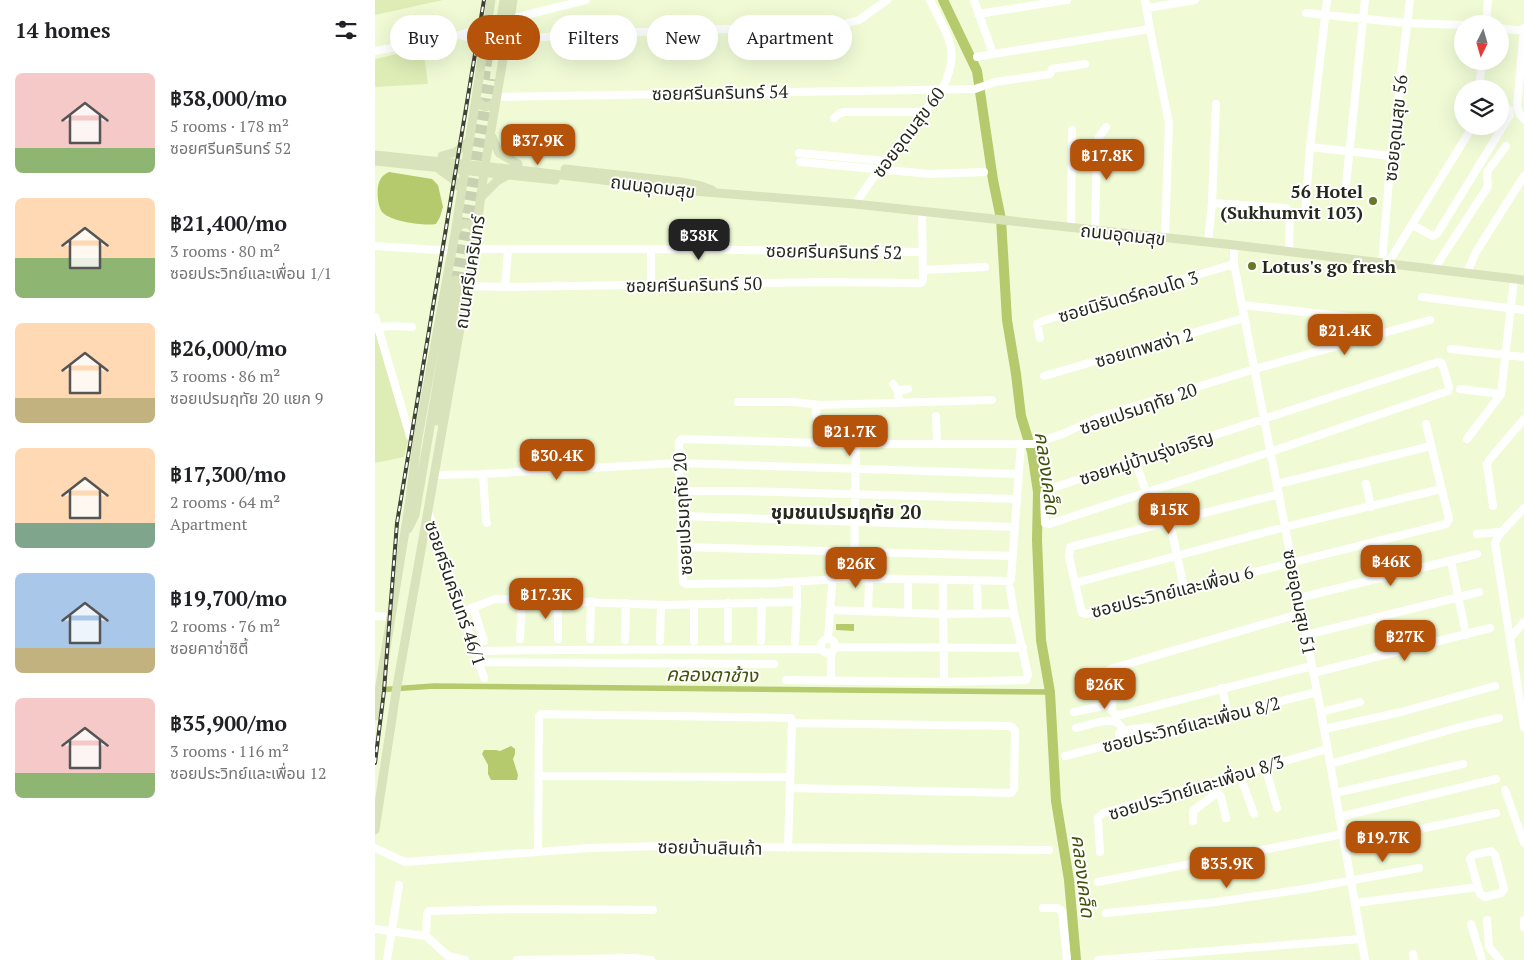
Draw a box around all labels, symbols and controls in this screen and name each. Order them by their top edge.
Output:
chip: Buy [390,15,457,60]
chip: Rent [467,15,540,60]
chip: Filters [550,15,637,60]
chip: New [647,15,718,60]
chip: Apartment [728,15,852,60]
north arrow [1454,15,1509,70]
map controls [1454,15,1509,135]
text: 14 homes [15,16,111,44]
icon: filters [332,16,360,44]
street label: ซอยอุดมสุข 56 [1377,73,1413,183]
street label: ซอยศรีนครินทร์ 54 [652,79,789,105]
button: layers [1454,80,1509,135]
street label: ซอยอุดมสุข 60 [866,82,950,182]
text: ฿38,000/mo [170,84,287,112]
icon: home [55,93,115,153]
text: 5 rooms · 178 m² [170,115,289,137]
pin: ฿37.9K [497,124,579,166]
text: ฿37.9K [512,129,564,151]
text: ซอยศรีนครินทร์ 52 [170,137,291,159]
pin: ฿17.8K [1066,138,1148,181]
text: ฿17.8K [1081,144,1133,166]
street label: ถนนอุดมสุข [609,169,697,203]
place label: 56 Hotel (Sukhumvit 103) [1220,179,1363,224]
marker: 56 Hotel (Sukhumvit 103) [1367,195,1379,207]
text: ฿21,400/mo [170,209,287,237]
street label: ถนนศรีนครินทร์ [448,213,490,330]
icon: home [55,218,115,278]
pin: ฿38K [669,218,729,261]
street label: ถนนอุดมสุข [1079,218,1167,250]
text: ฿38K [680,224,718,246]
street label: ซอยศรีนครินทร์ 52 [766,238,902,264]
text: 3 rooms · 80 m² [170,240,280,262]
place label: Lotus's go fresh [1262,254,1397,278]
marker: Lotus's go fresh [1246,260,1258,272]
text: ซอยประวิทย์และเพื่อน 1/1 [170,262,332,284]
street label: ซอยนิรันดร์คอนโด 3 [1055,265,1201,327]
street label: ซอยศรีนครินทร์ 50 [626,271,762,297]
pin: ฿21.4K [1304,314,1386,356]
text: ฿21.4K [1319,319,1371,341]
street label: ซอยเทพสง่า 2 [1092,322,1196,372]
text: ฿26,000/mo [170,334,287,362]
icon: home [55,343,115,403]
text: 3 rooms · 86 m² [170,365,280,387]
street label: ซอยเปรมฤทัย 20 [1076,377,1200,439]
text: ซอยเปรมฤทัย 20 แยก 9 [170,387,323,409]
pin: ฿21.7K [809,414,891,457]
text: ฿21.7K [824,420,876,442]
street label: ซอยหมู่บ้านรุ่งเจริญ [1076,424,1217,491]
water label: คลองเคล็ด [1030,430,1066,517]
pin: ฿30.4K [516,438,598,481]
text: ฿30.4K [531,444,583,466]
street label: ซอยเปรมฤทัย 20 [667,452,697,576]
text: ฿17,300/mo [170,460,286,488]
icon: home [55,468,115,528]
text: 2 rooms · 64 m² [170,491,280,513]
pin: ฿15K [1139,492,1199,535]
text: ฿15K [1150,498,1188,520]
district label: ชุมชนเปรมฤทัย 20 [771,499,921,524]
text: Apartment [170,513,247,535]
street label: ซอยศรีนครินทร์ 46/1 [420,517,492,669]
pin: ฿46K [1361,544,1421,587]
pin: ฿26K [826,546,886,589]
street label: ซอยอุดมสุข 51 [1278,547,1322,657]
text: ฿46K [1372,550,1410,572]
text: ฿26K [837,552,875,574]
street label: ซอยประวิทย์และเพื่อน 6 [1088,559,1256,623]
pin: ฿17.3K [505,578,587,620]
text: ฿17.3K [520,583,572,605]
text: ฿19,700/mo [170,584,287,612]
icon: home [55,593,115,653]
text: 2 rooms · 76 m² [170,615,280,637]
pin: ฿27K [1375,620,1435,662]
text: ฿27K [1386,625,1424,647]
text: ซอยคาซ่าซิตี้ [170,637,248,659]
water label: คลองตาช้าง [666,661,759,687]
pin: ฿26K [1075,668,1135,710]
text: ฿26K [1086,673,1124,695]
street label: ซอยประวิทย์และเพื่อน 8/2 [1100,690,1282,758]
text: ฿35,900/mo [170,709,287,737]
icon: home [55,718,115,778]
text: 3 rooms · 116 m² [170,740,289,762]
street label: ซอยประวิทย์และเพื่อน 8/3 [1105,749,1287,825]
text: ซอยประวิทย์และเพื่อน 12 [170,762,327,784]
pin: ฿19.7K [1342,820,1424,863]
text: ฿19.7K [1357,826,1409,848]
water label: คลองเคล็ด [1067,833,1102,920]
street label: ซอยบ้านสินเก้า [657,834,763,860]
pin: ฿35.9K [1186,846,1268,889]
text: ฿35.9K [1201,852,1253,874]

